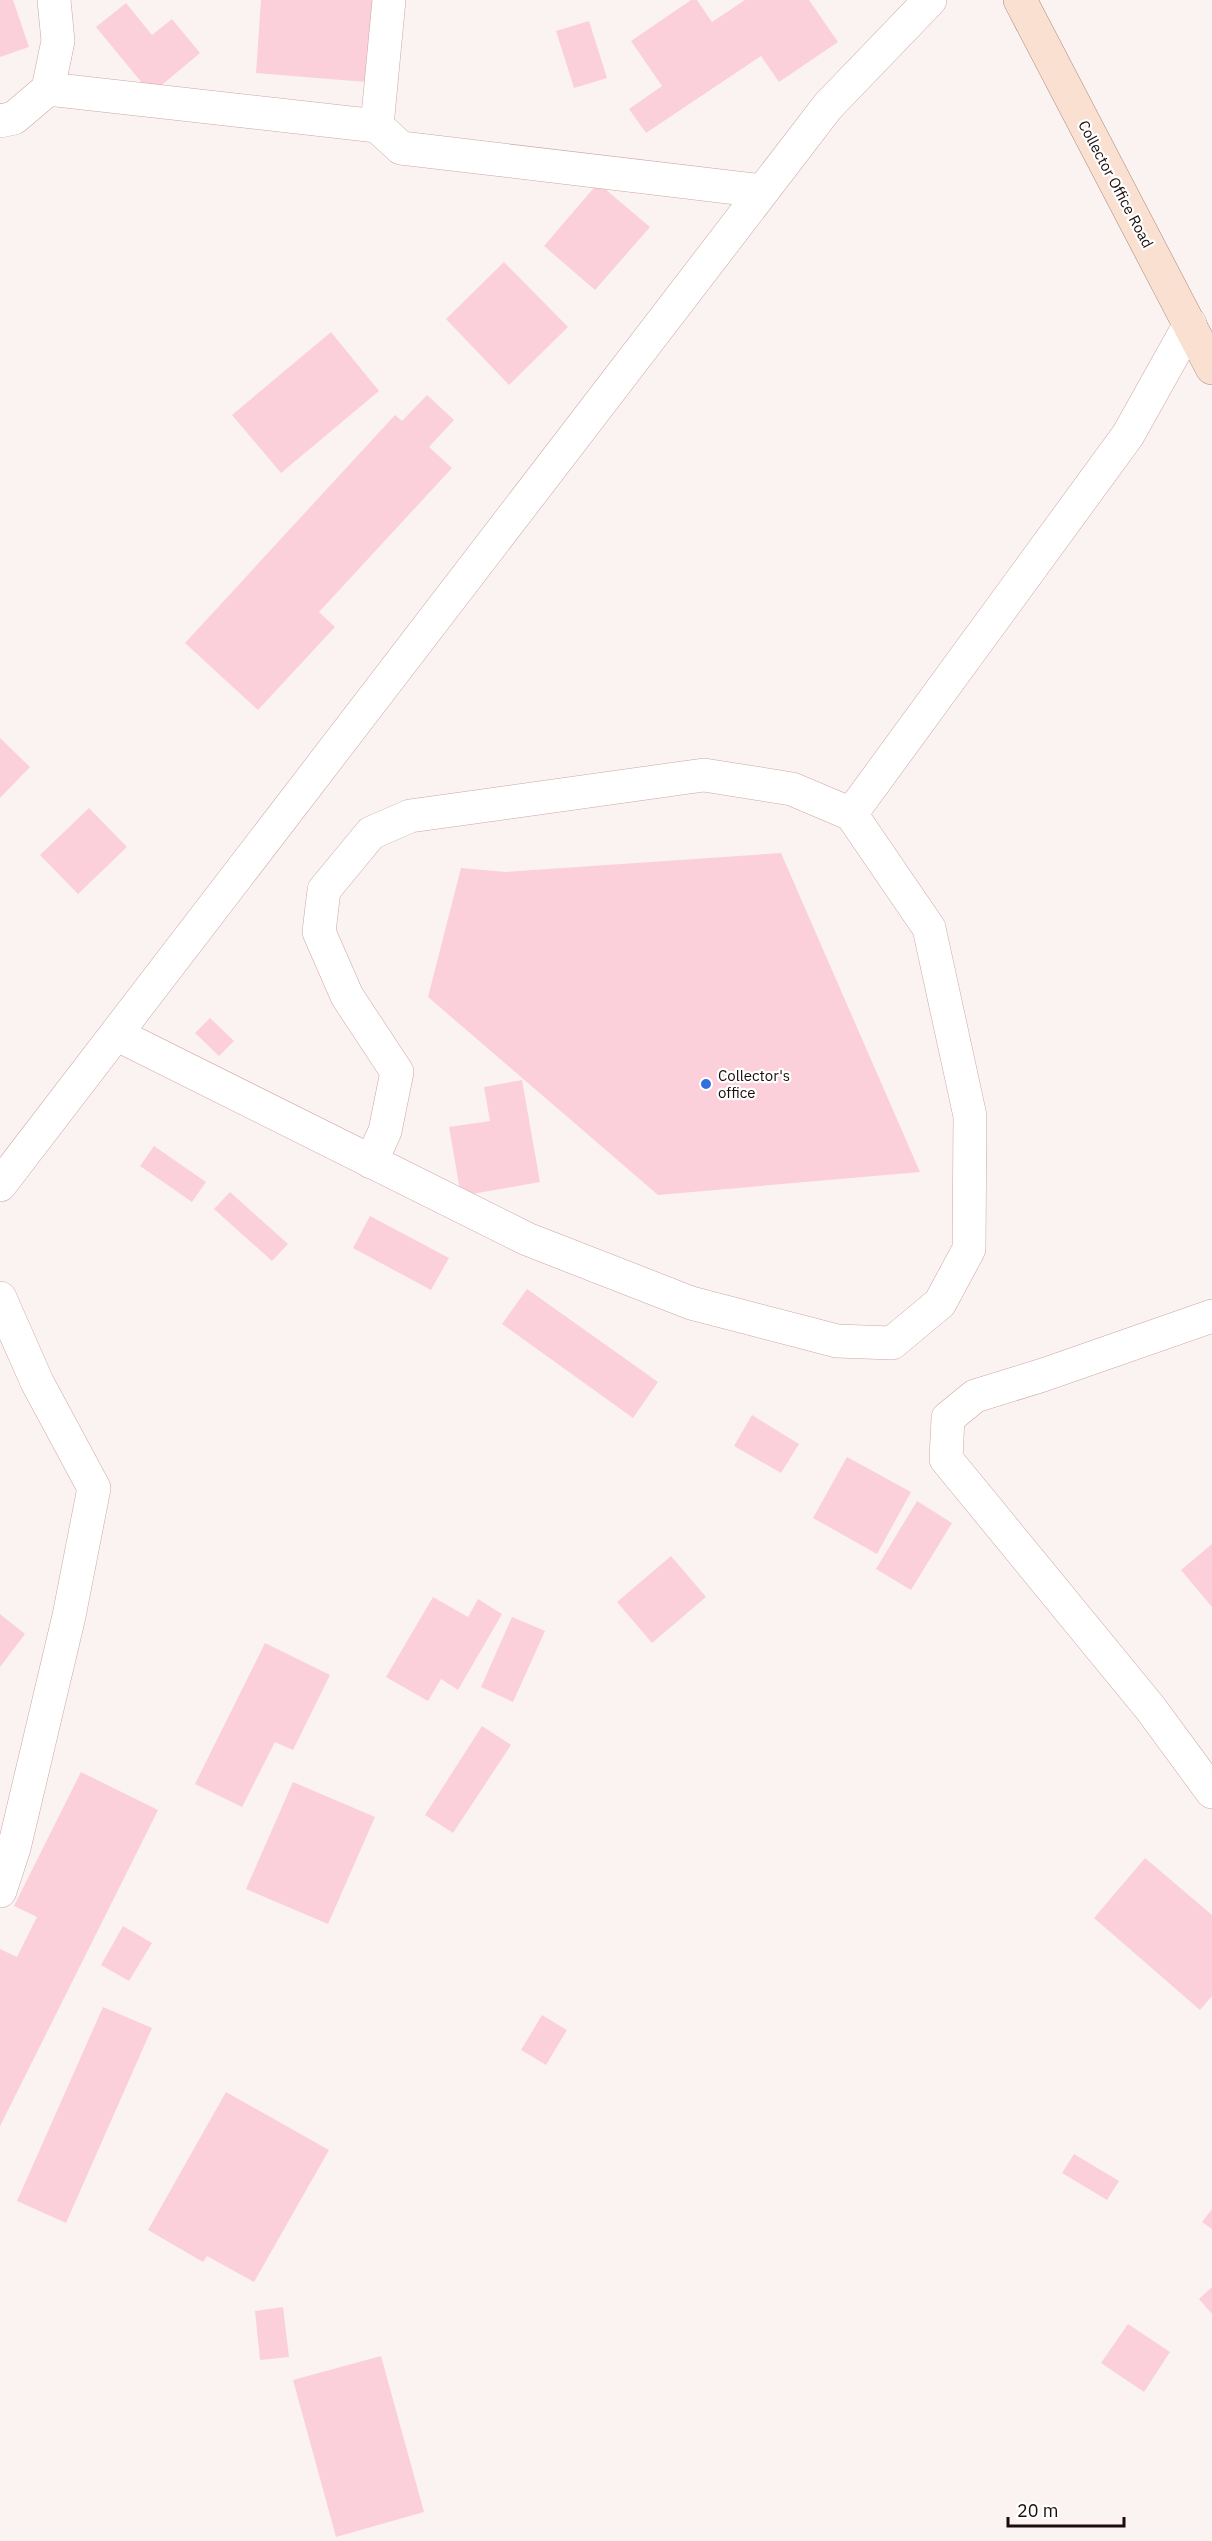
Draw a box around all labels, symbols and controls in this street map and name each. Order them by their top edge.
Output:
street label: Collector Office Road [1074,117,1158,251]
place label: Collector's office [718,1066,790,1102]
marker: Collector's office [699,1077,713,1091]
scale bar [1008,2490,1124,2528]
text: 20 m [1017,2499,1059,2522]

